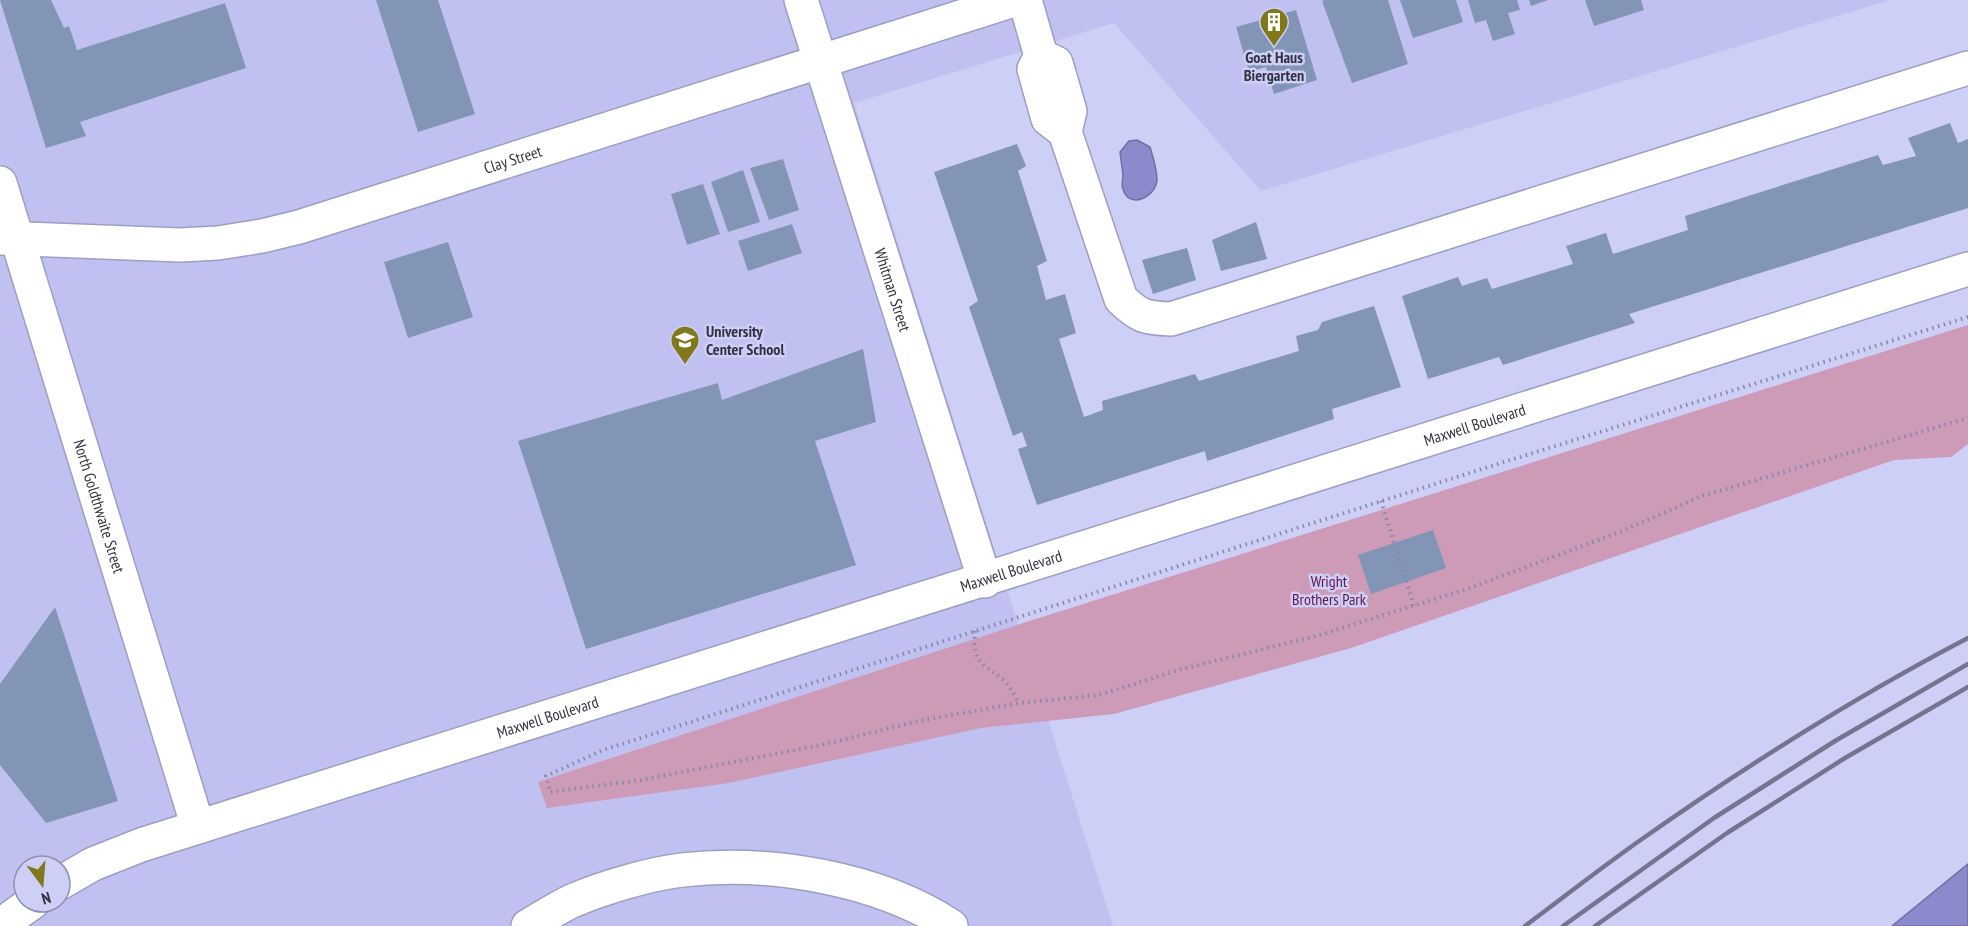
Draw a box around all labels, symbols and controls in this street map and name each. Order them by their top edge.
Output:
building icon: Goat Haus Biergarten [1258,6,1290,48]
place label: Goat Haus Biergarten [1244,47,1304,85]
street label: Clay Street [481,140,545,178]
street label: Whitman Street [870,246,915,334]
place label: University Center School [706,321,784,359]
school or university icon: University Center School [669,324,701,366]
street label: Maxwell Boulevard [1421,399,1528,450]
street label: North Goldthwaite Street [69,437,129,576]
street label: Maxwell Boulevard [958,545,1064,596]
park label: Wright Brothers Park [1292,571,1367,609]
street label: Maxwell Boulevard [494,691,601,742]
north arrow [12,854,72,914]
text: N [39,888,53,909]

